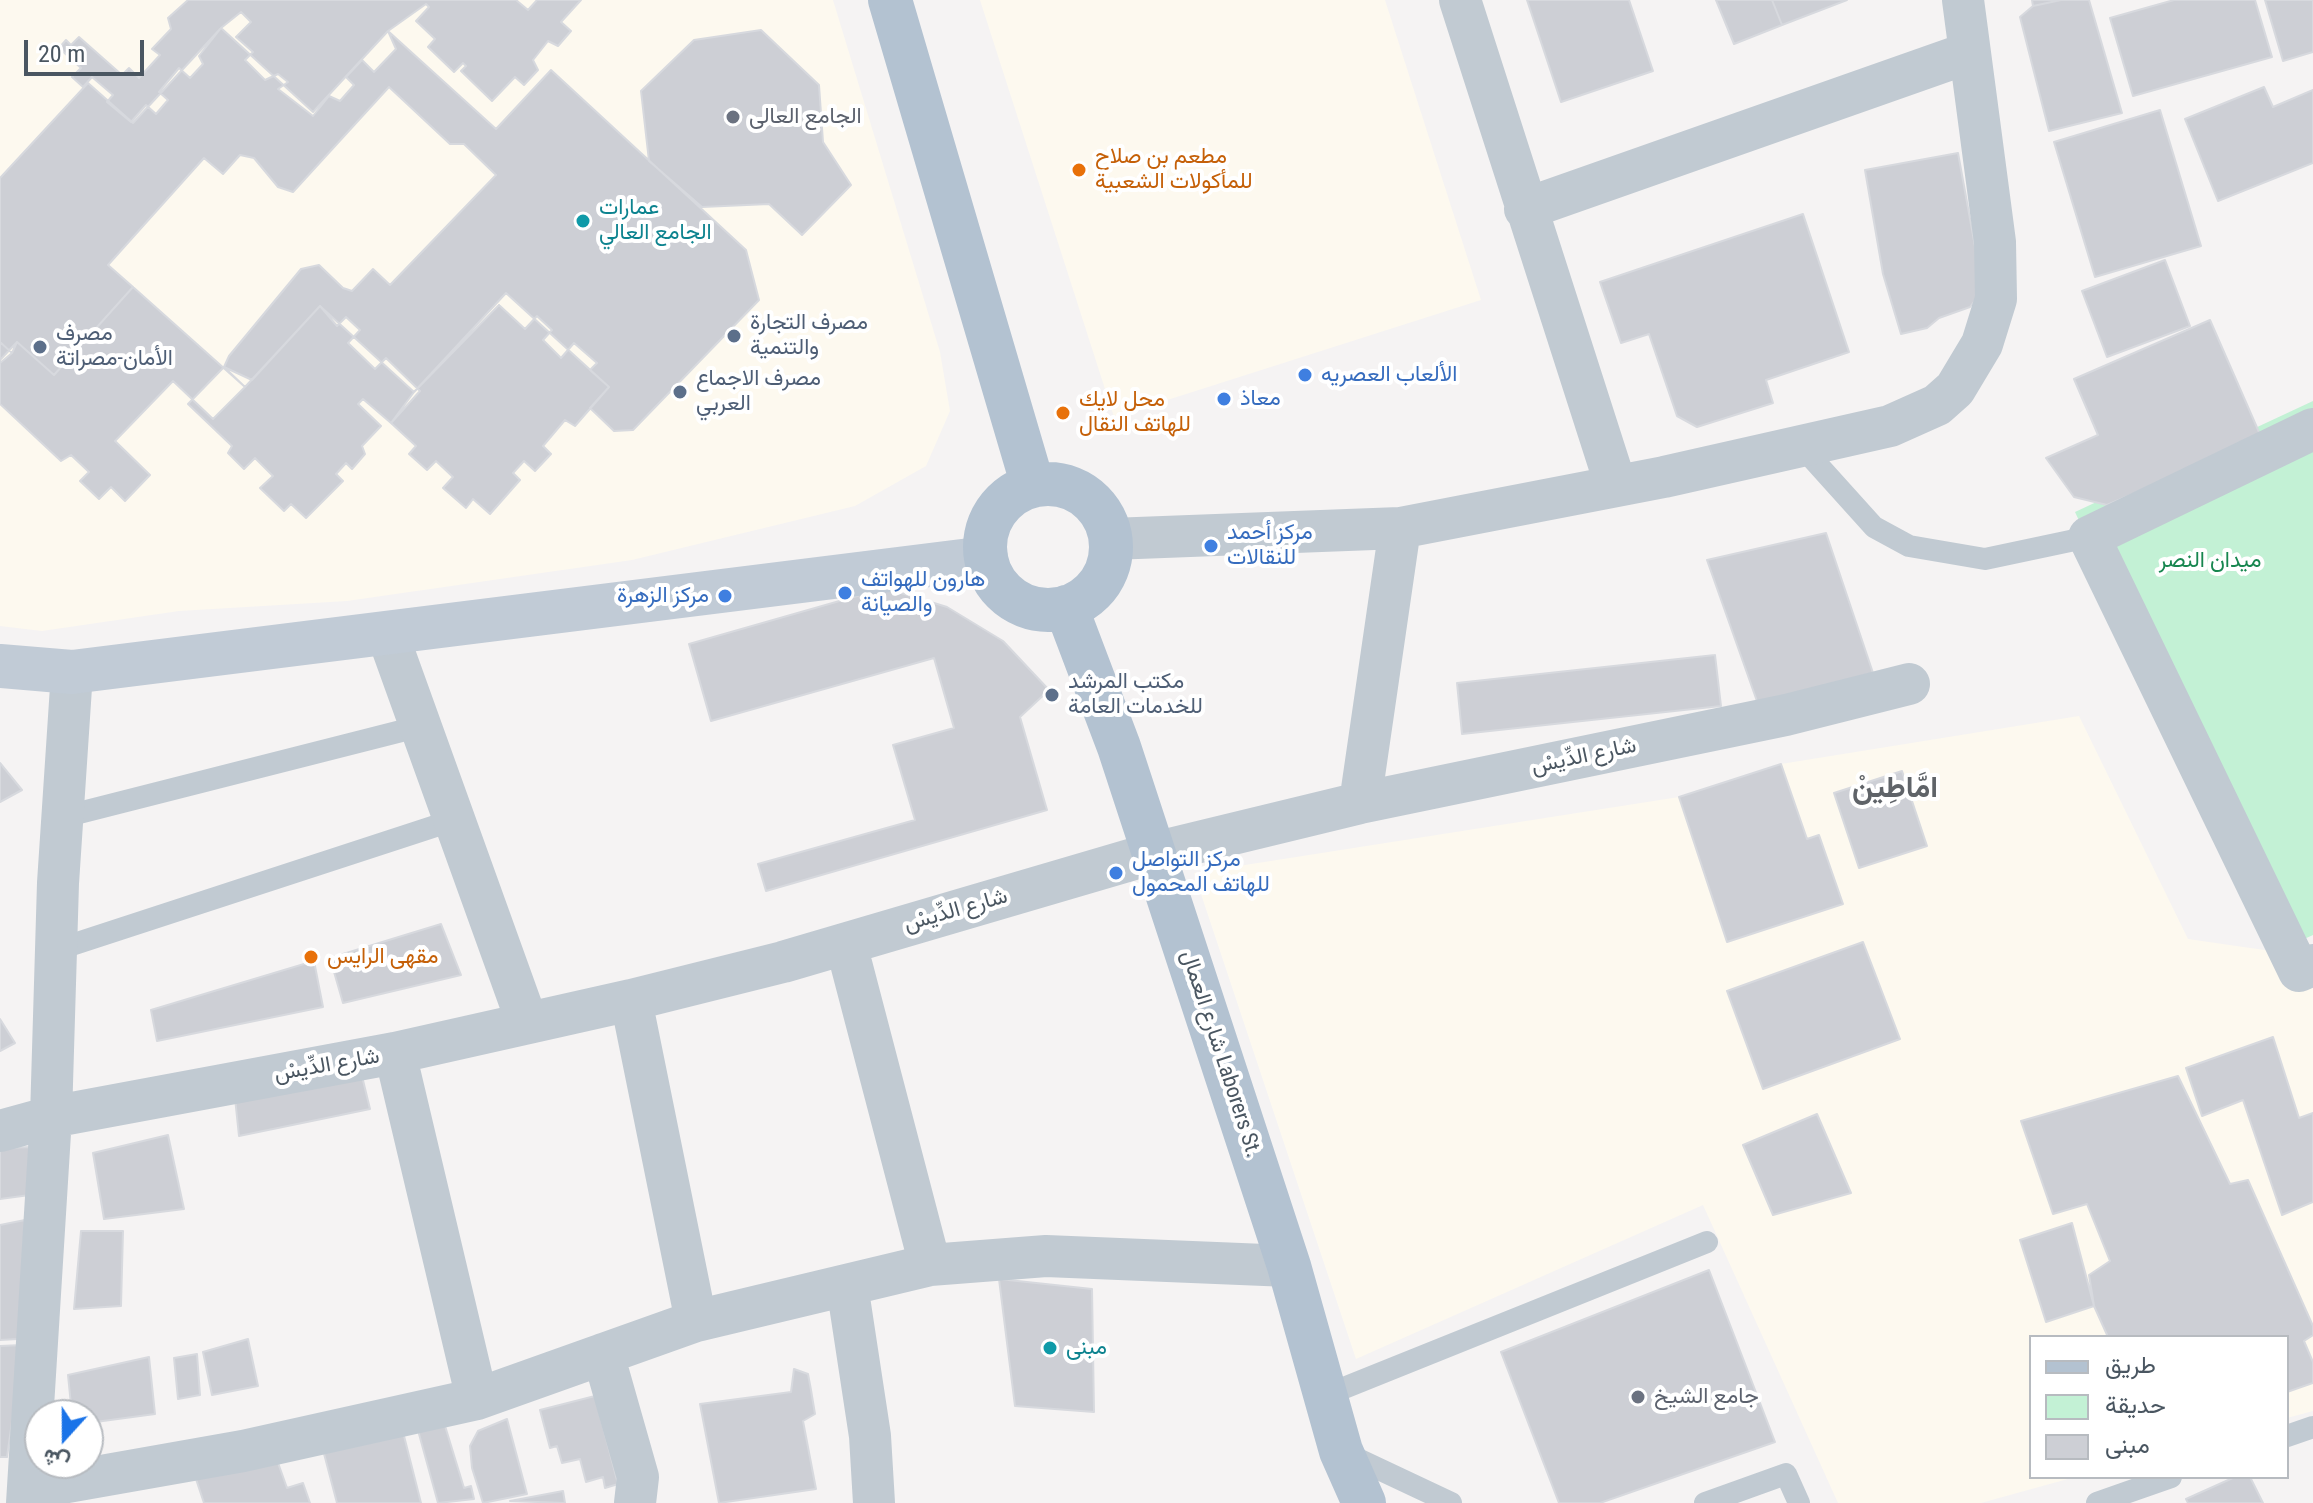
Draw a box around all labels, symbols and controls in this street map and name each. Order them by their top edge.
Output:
scale bar [28,24,148,74]
text: 20 m [38,40,85,68]
place label: الجامع العالى [749,104,862,130]
marker: الجامع العالى [724,108,742,126]
place label: مطعم بن صلاح للمأكولات الشعبية [1095,144,1253,196]
marker: مطعم بن صلاح للمأكولات الشعبية [1070,161,1088,179]
place label: عمارات الجامع العالي [599,195,712,246]
marker: عمارات الجامع العالي [574,212,592,230]
place label: مصرف التجارة والتنمية [750,310,868,362]
place label: مصرف الأمان-مصراتة [56,321,173,372]
marker: مصرف التجارة والتنمية [725,327,743,345]
marker: مصرف الأمان-مصراتة [31,338,49,356]
place label: الألعاب العصريه [1321,362,1457,388]
place label: مصرف الاجماع العربي [696,366,821,418]
marker: الألعاب العصريه [1296,366,1314,384]
marker: مصرف الاجماع العربي [671,383,689,401]
place label: معاذ [1240,386,1281,412]
place label: محل لايك للهاتف النقال [1079,387,1191,438]
marker: معاذ [1215,390,1233,408]
marker: محل لايك للهاتف النقال [1054,404,1072,422]
place label: مركز أحمد للنقالات [1227,520,1313,572]
marker: مركز أحمد للنقالات [1202,537,1220,555]
park label: ميدان النصر [2159,548,2261,574]
place label: هارون للهواتف والصيانة [861,567,985,618]
place label: مركز الزهرة [617,583,709,609]
marker: هارون للهواتف والصيانة [836,584,854,602]
marker: مركز الزهرة [716,587,734,605]
place label: مكتب المرشد للخدمات العامة [1068,669,1203,720]
marker: مكتب المرشد للخدمات العامة [1043,686,1061,704]
street label: شارع الدِّيسْ [1529,733,1639,781]
district label: امَّاطِينْ [1852,771,1938,807]
place label: مركز التواصل للهاتف المحمول [1132,847,1270,898]
marker: مركز التواصل للهاتف المحمول [1107,864,1125,882]
street label: شارع الدِّيسْ [901,884,1011,938]
place label: مقهى الرايس [327,944,438,970]
street label: شارع العمال Laborers St. [1174,947,1266,1161]
marker: مقهى الرايس [302,948,320,966]
street label: شارع الدِّيسْ [272,1044,382,1088]
place label: مبنى [1066,1335,1107,1361]
legend [2029,1335,2289,1479]
marker: مبنى [1041,1339,1059,1357]
text: طريق [2105,1351,2156,1379]
place label: جامع الشيخ [1654,1384,1759,1410]
marker: جامع الشيخ [1629,1388,1647,1406]
text: حديقة [2105,1391,2166,1419]
north arrow [24,1399,104,1479]
text: مبنى [2105,1431,2150,1459]
text: ش [39,1444,73,1476]

